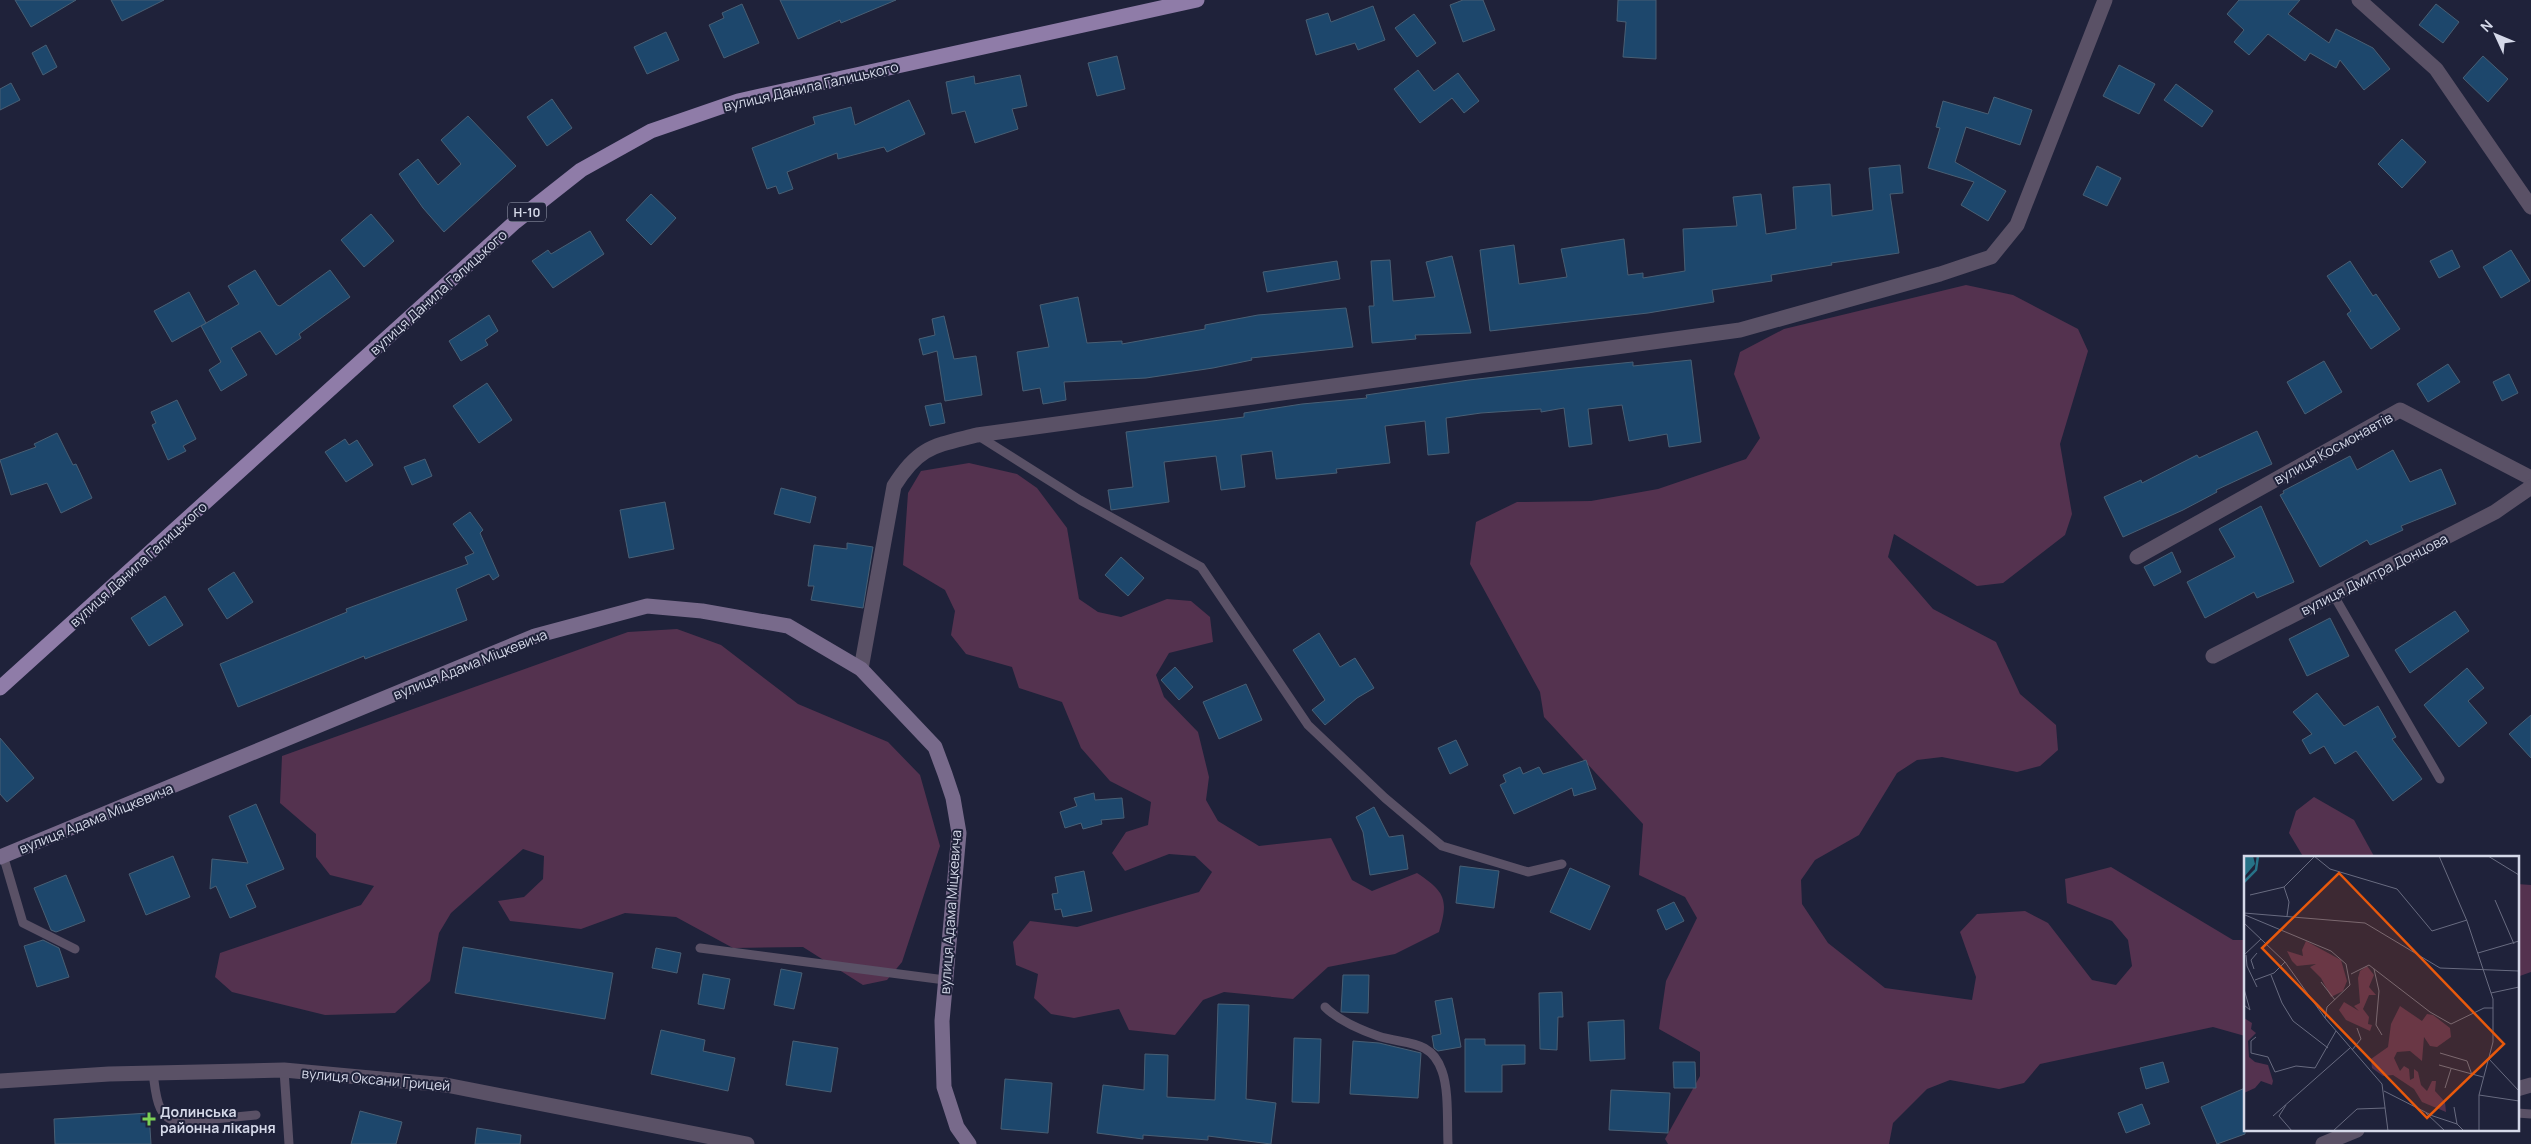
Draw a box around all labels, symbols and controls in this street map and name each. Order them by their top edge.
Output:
north arrow [2471,10,2521,60]
text: N [2476,15,2497,36]
street label: вулиця Данила Галицького [722,57,900,115]
road number: Н-10 [508,202,546,222]
street label: вулиця Данила Галицького [365,225,511,359]
street label: вулиця Космонавтів [2270,407,2396,489]
street label: вулиця Данила Галицького [65,497,211,631]
street label: вулиця Дмитра Донцова [2297,529,2451,619]
street label: вулиця Адама Міцкевича [390,624,550,704]
street label: вулиця Адама Міцкевича [16,778,176,858]
street label: вулиця Адама Міцкевича [935,829,965,995]
inset map [2244,856,2518,1132]
street label: вулиця Оксани Грицей [301,1063,451,1095]
place label: Долинська районна лікарня [160,1102,276,1137]
marker: Долинська районна лікарня [142,1112,156,1126]

